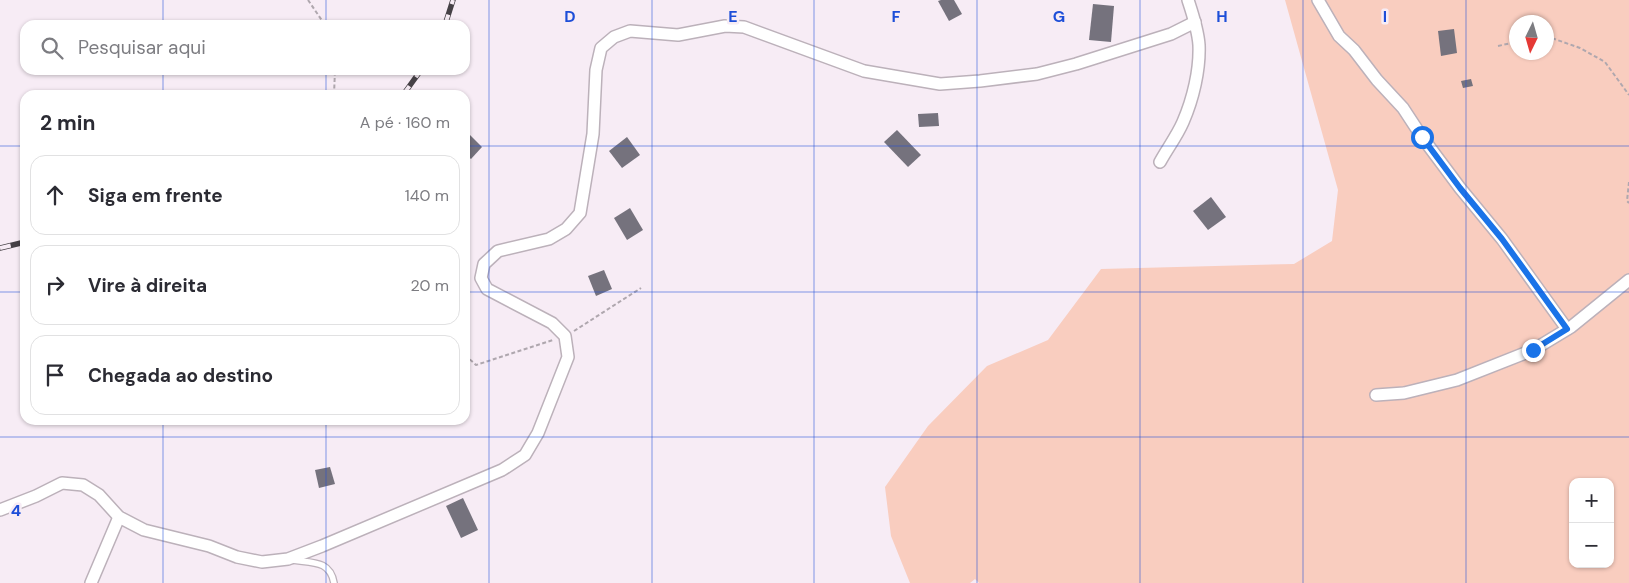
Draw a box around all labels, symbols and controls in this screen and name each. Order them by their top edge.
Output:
text: D [564,6,576,27]
text: E [728,6,738,27]
text: F [892,6,901,27]
text: G [1053,6,1065,27]
text: H [1216,6,1228,27]
text: I [1383,6,1387,27]
north arrow [1509,15,1554,60]
search box [20,20,470,75]
icon: search [38,34,66,62]
text: Pesquisar aqui [78,35,206,60]
text: 2 min [40,109,96,137]
text: A pé · 160 m [360,112,450,133]
route start [1411,126,1434,149]
icon: ahead [41,181,69,209]
text: Siga em frente [88,183,223,208]
text: 140 m [405,185,449,206]
icon: right [41,271,69,299]
text: Vire à direita [88,273,207,298]
text: 20 m [410,275,449,296]
route end [1522,339,1545,362]
icon: arrive [41,361,69,389]
text: Chegada ao destino [88,363,273,388]
map controls [1569,478,1614,568]
button: + [1569,478,1614,523]
text: 4 [11,500,21,521]
button: − [1569,523,1614,568]

